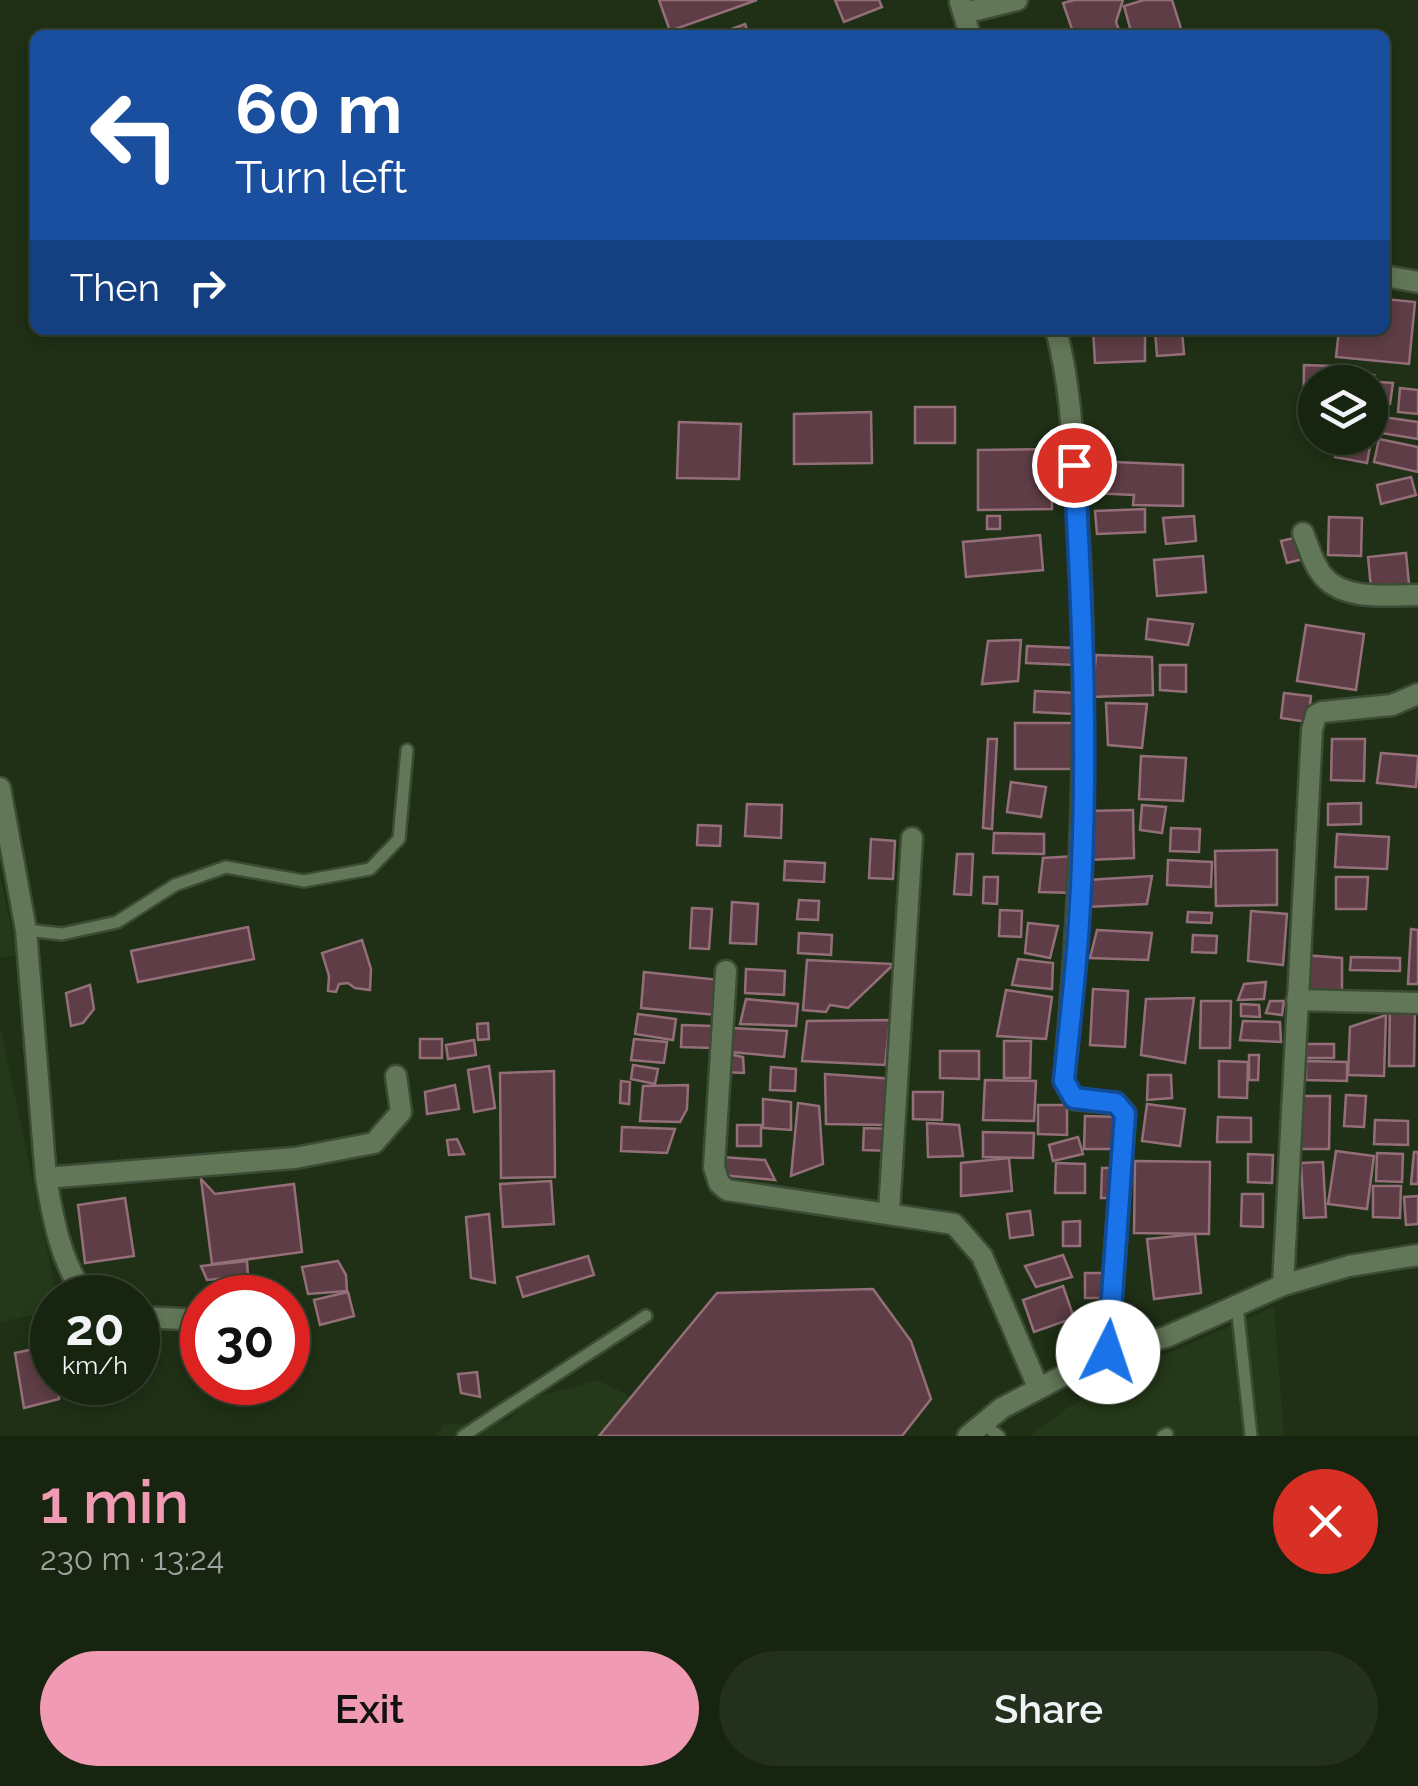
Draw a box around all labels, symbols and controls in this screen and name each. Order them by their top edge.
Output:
text: 60 m [235,67,402,149]
icon: left [70,70,200,200]
text: Turn left [235,151,407,204]
icon: right [180,260,235,315]
text: Then [70,265,160,310]
map controls [1298,365,1388,455]
button: layers [1298,365,1388,455]
pin [1032,423,1117,508]
icon: arrive [1047,438,1102,493]
speed limit sign: 30 [180,1275,310,1405]
text: 20 [66,1298,124,1357]
position arrow [1056,1300,1160,1404]
text: km/h [62,1350,128,1380]
text: 1 min [40,1467,189,1537]
button: close [1273,1469,1378,1574]
text: 230 m · 13:24 [40,1540,224,1577]
button: Exit [40,1651,699,1766]
button: Share [719,1651,1378,1766]

